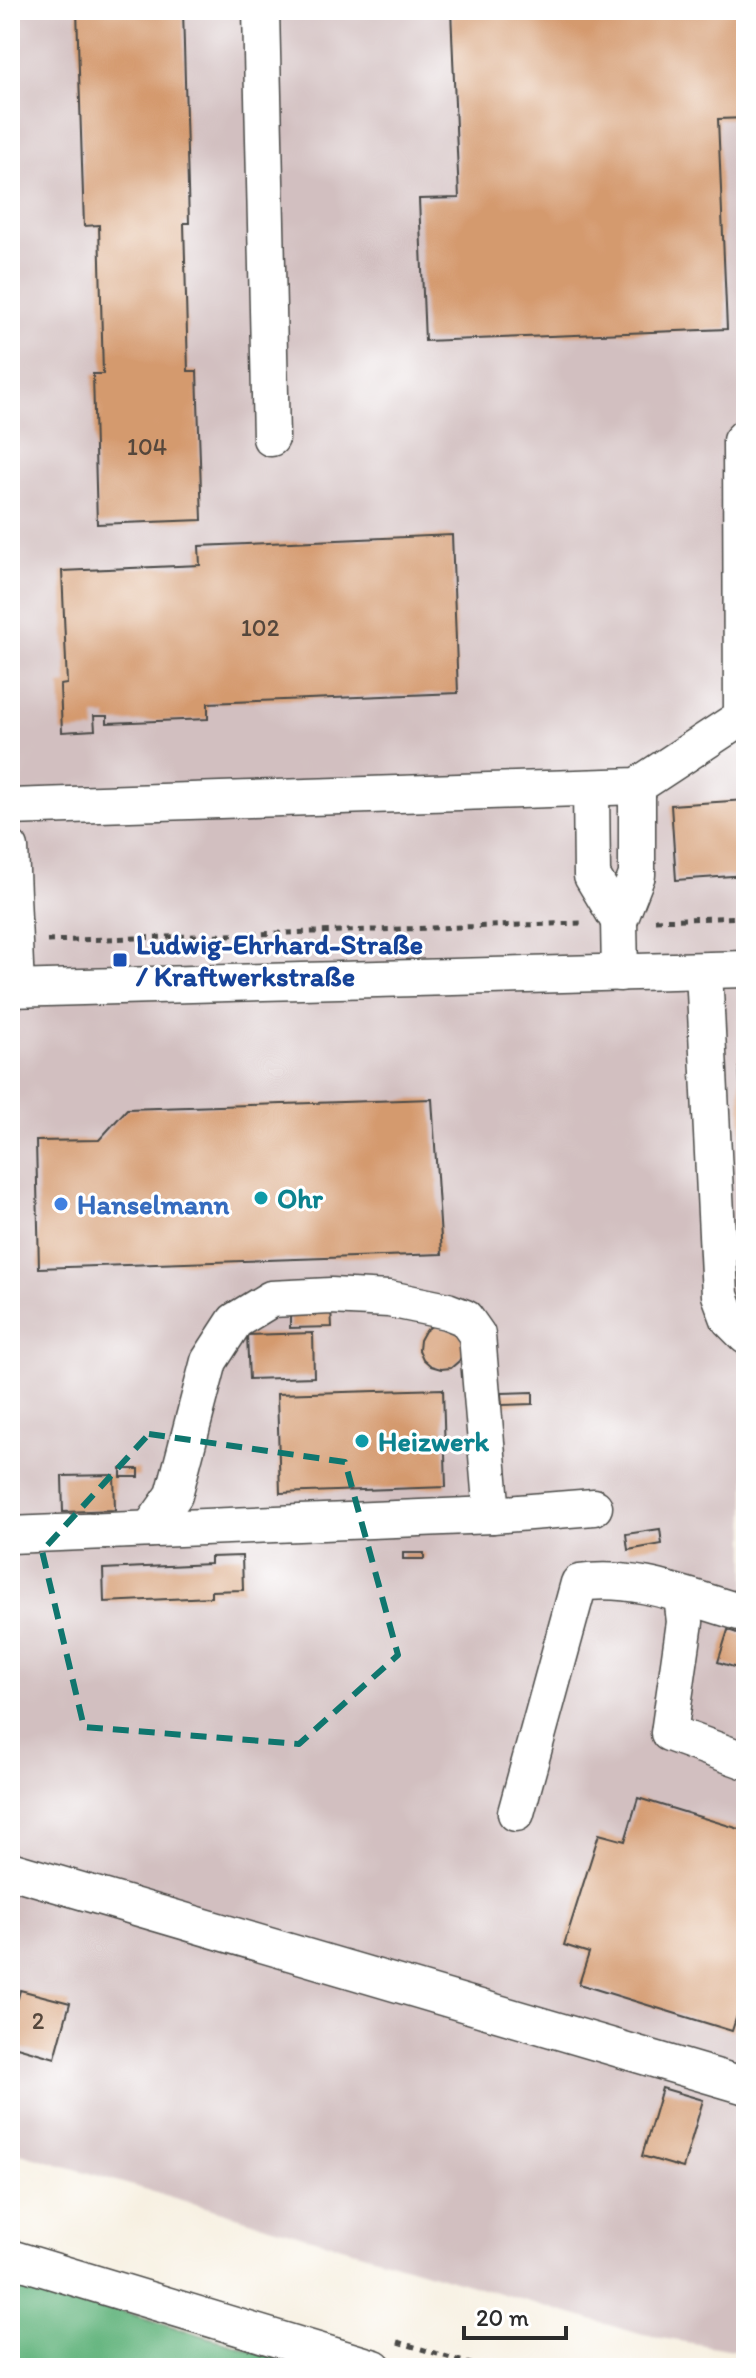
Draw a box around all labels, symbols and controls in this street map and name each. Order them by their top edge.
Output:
house number: 104 [127,432,167,461]
house number: 102 [241,613,280,642]
place label: Ludwig-Ehrhard-Straße / Kraftwerkstraße [135,927,423,993]
marker: Ludwig-Ehrhard-Straße / Kraftwerkstraße [111,951,129,969]
place label: Ohr [277,1181,323,1215]
place label: Hanselmann [77,1187,229,1221]
marker: Ohr [252,1189,270,1207]
marker: Hanselmann [52,1195,70,1213]
place label: Heizwerk [378,1424,490,1458]
marker: Heizwerk [353,1432,371,1450]
house number: 2 [32,2006,45,2035]
scale bar [464,2290,566,2340]
text: 20 m [476,2303,529,2332]

